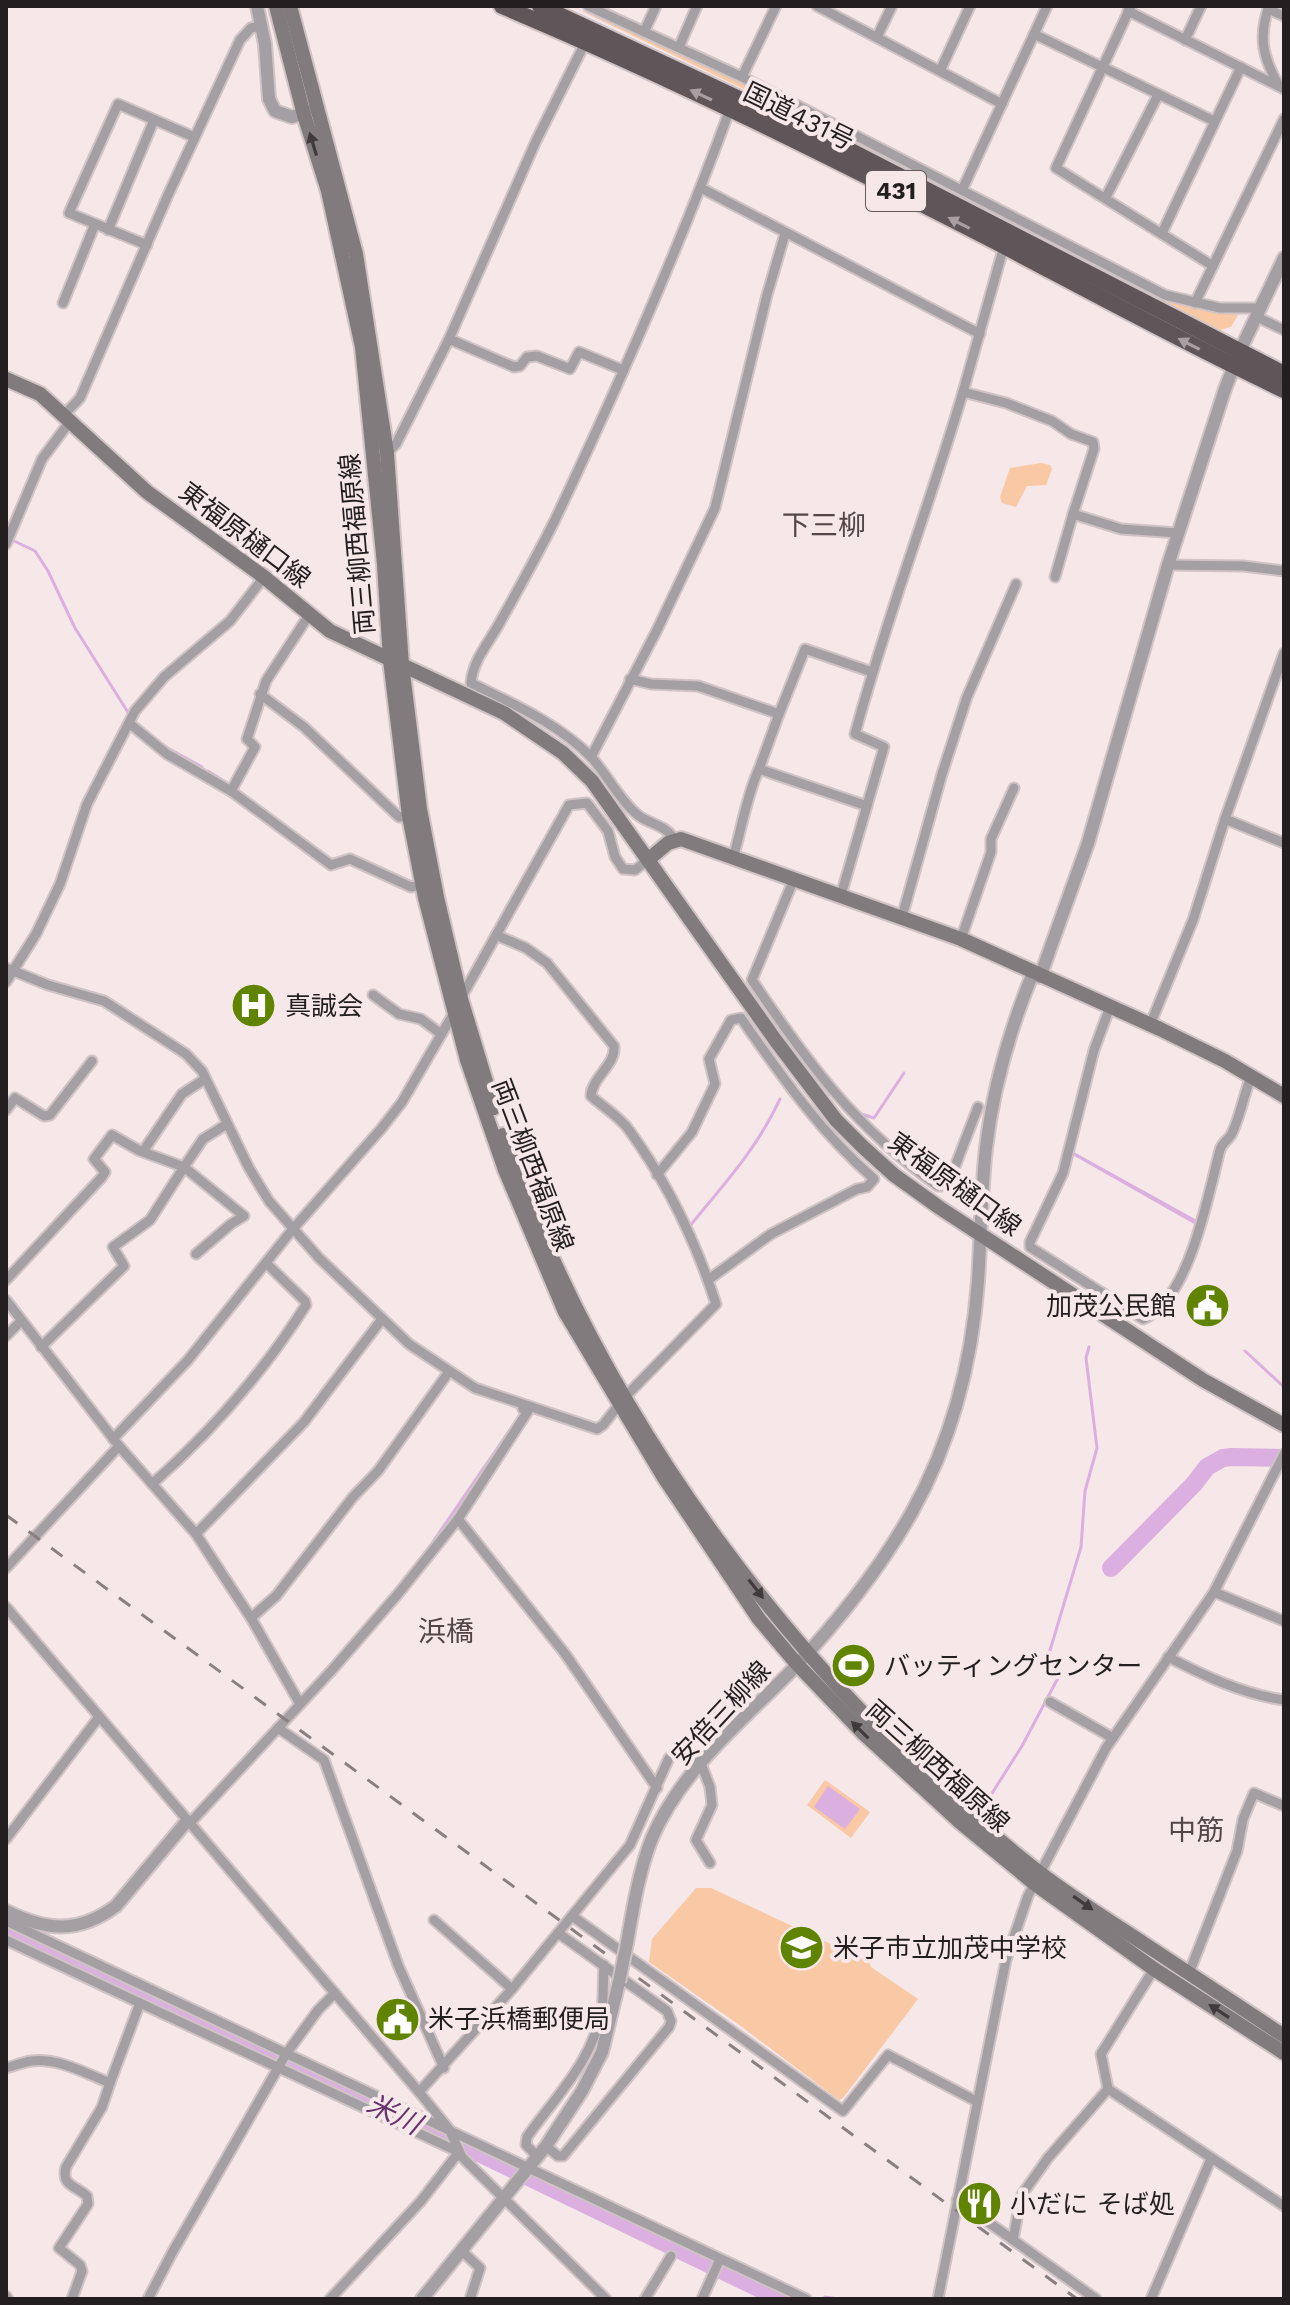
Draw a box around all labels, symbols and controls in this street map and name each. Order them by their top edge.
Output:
street label: 国道431号 [739,76,859,156]
one-way arrow [689,88,712,102]
one-way arrow [306,131,319,155]
road number: 431 [866,171,926,211]
one-way arrow [947,216,970,229]
one-way arrow [1177,337,1200,350]
street label: 両三柳西福原線 [334,452,380,636]
street label: 東福原樋口線 [174,476,316,594]
district label: 下三柳 [782,509,866,542]
hospital icon: 真誠会 [230,982,278,1030]
place label: 真誠会 [285,991,363,1021]
street label: 両三柳西福原線 [486,1075,580,1255]
street label: 東福原樋口線 [883,1126,1027,1242]
public building icon: 加茂公民館 [1183,1282,1231,1330]
place label: 加茂公民館 [1046,1291,1176,1321]
one-way arrow [747,1579,763,1599]
district label: 浜橋 [418,1615,474,1648]
sports icon: バッティングセンター [829,1642,877,1690]
place label: バッティングセンター [884,1651,1142,1681]
street label: 安倍三柳線 [666,1655,776,1771]
street label: 両三柳西福原線 [860,1694,1016,1838]
one-way arrow [851,1721,870,1740]
district label: 中筋 [1168,1814,1224,1847]
one-way arrow [1073,1895,1094,1910]
school or university icon: 米子市立加茂中学校 [778,1924,826,1972]
place label: 米子市立加茂中学校 [833,1933,1067,1963]
public building icon: 米子浜橋郵便局 [373,1995,421,2043]
one-way arrow [1208,2003,1229,2018]
place label: 米子浜橋郵便局 [428,2004,610,2034]
water label: 米川 [362,2087,429,2142]
restaurant icon: 小だに そば処 [955,2180,1003,2228]
place label: 小だに そば処 [1010,2189,1175,2219]

